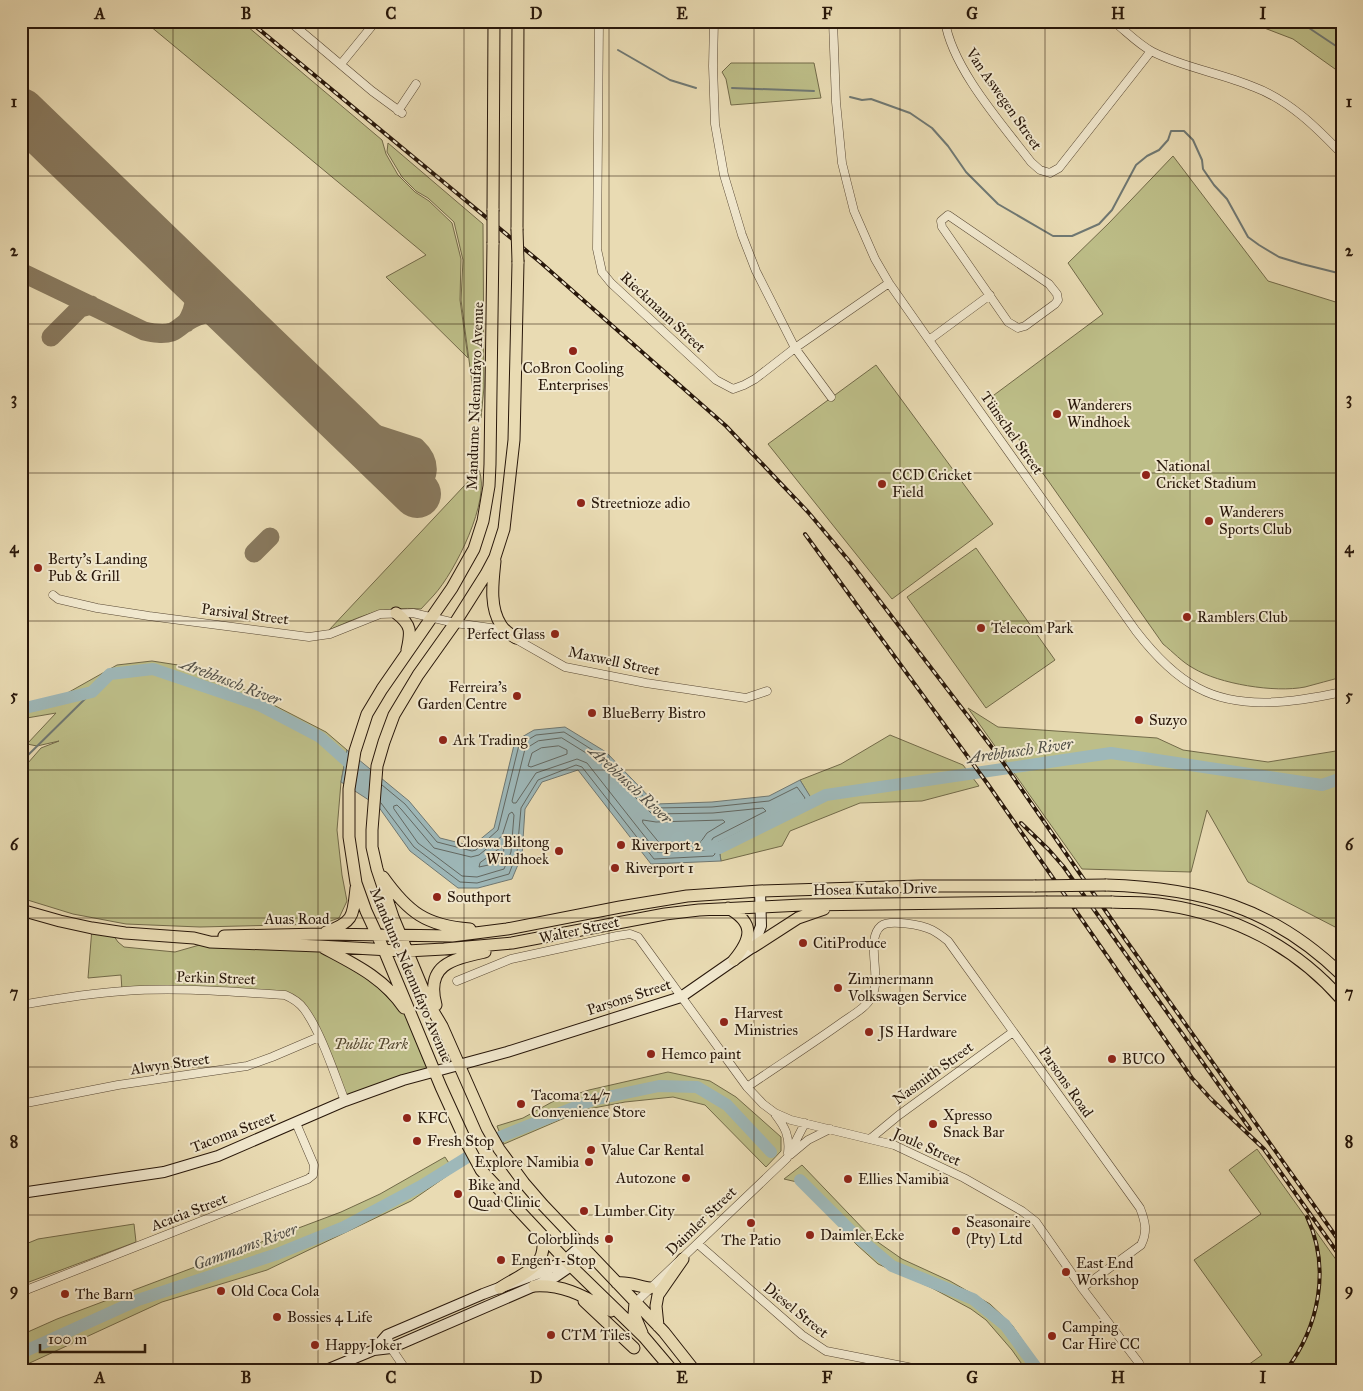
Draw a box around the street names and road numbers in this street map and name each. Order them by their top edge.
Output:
street label: Van Aswegen Street [962,44,1046,154]
street label: Rieckmann Street [617,268,710,356]
street label: Mandume Ndemufayo Avenue [463,302,487,490]
street label: Tünschel Street [977,388,1048,479]
street label: Parsival Street [200,600,290,628]
street label: Maxwell Street [567,643,662,680]
street label: Hosea Kutako Drive [813,879,937,899]
street label: Mandume Ndemufayo Avenue [366,885,456,1065]
street label: Auas Road [264,910,330,928]
street label: Walter Street [537,913,621,947]
street label: Perkin Street [176,968,257,988]
street label: Parsons Street [585,975,674,1019]
street label: Nasmith Street [889,1037,977,1108]
street label: Parsons Road [1035,1043,1097,1121]
street label: Alwyn Street [128,1049,211,1079]
street label: Tacoma Street [188,1107,278,1156]
street label: Joule Street [888,1123,964,1171]
street label: Daimler Street [662,1182,741,1259]
street label: Acacia Street [148,1189,230,1235]
street label: Diesel Street [760,1278,833,1342]

